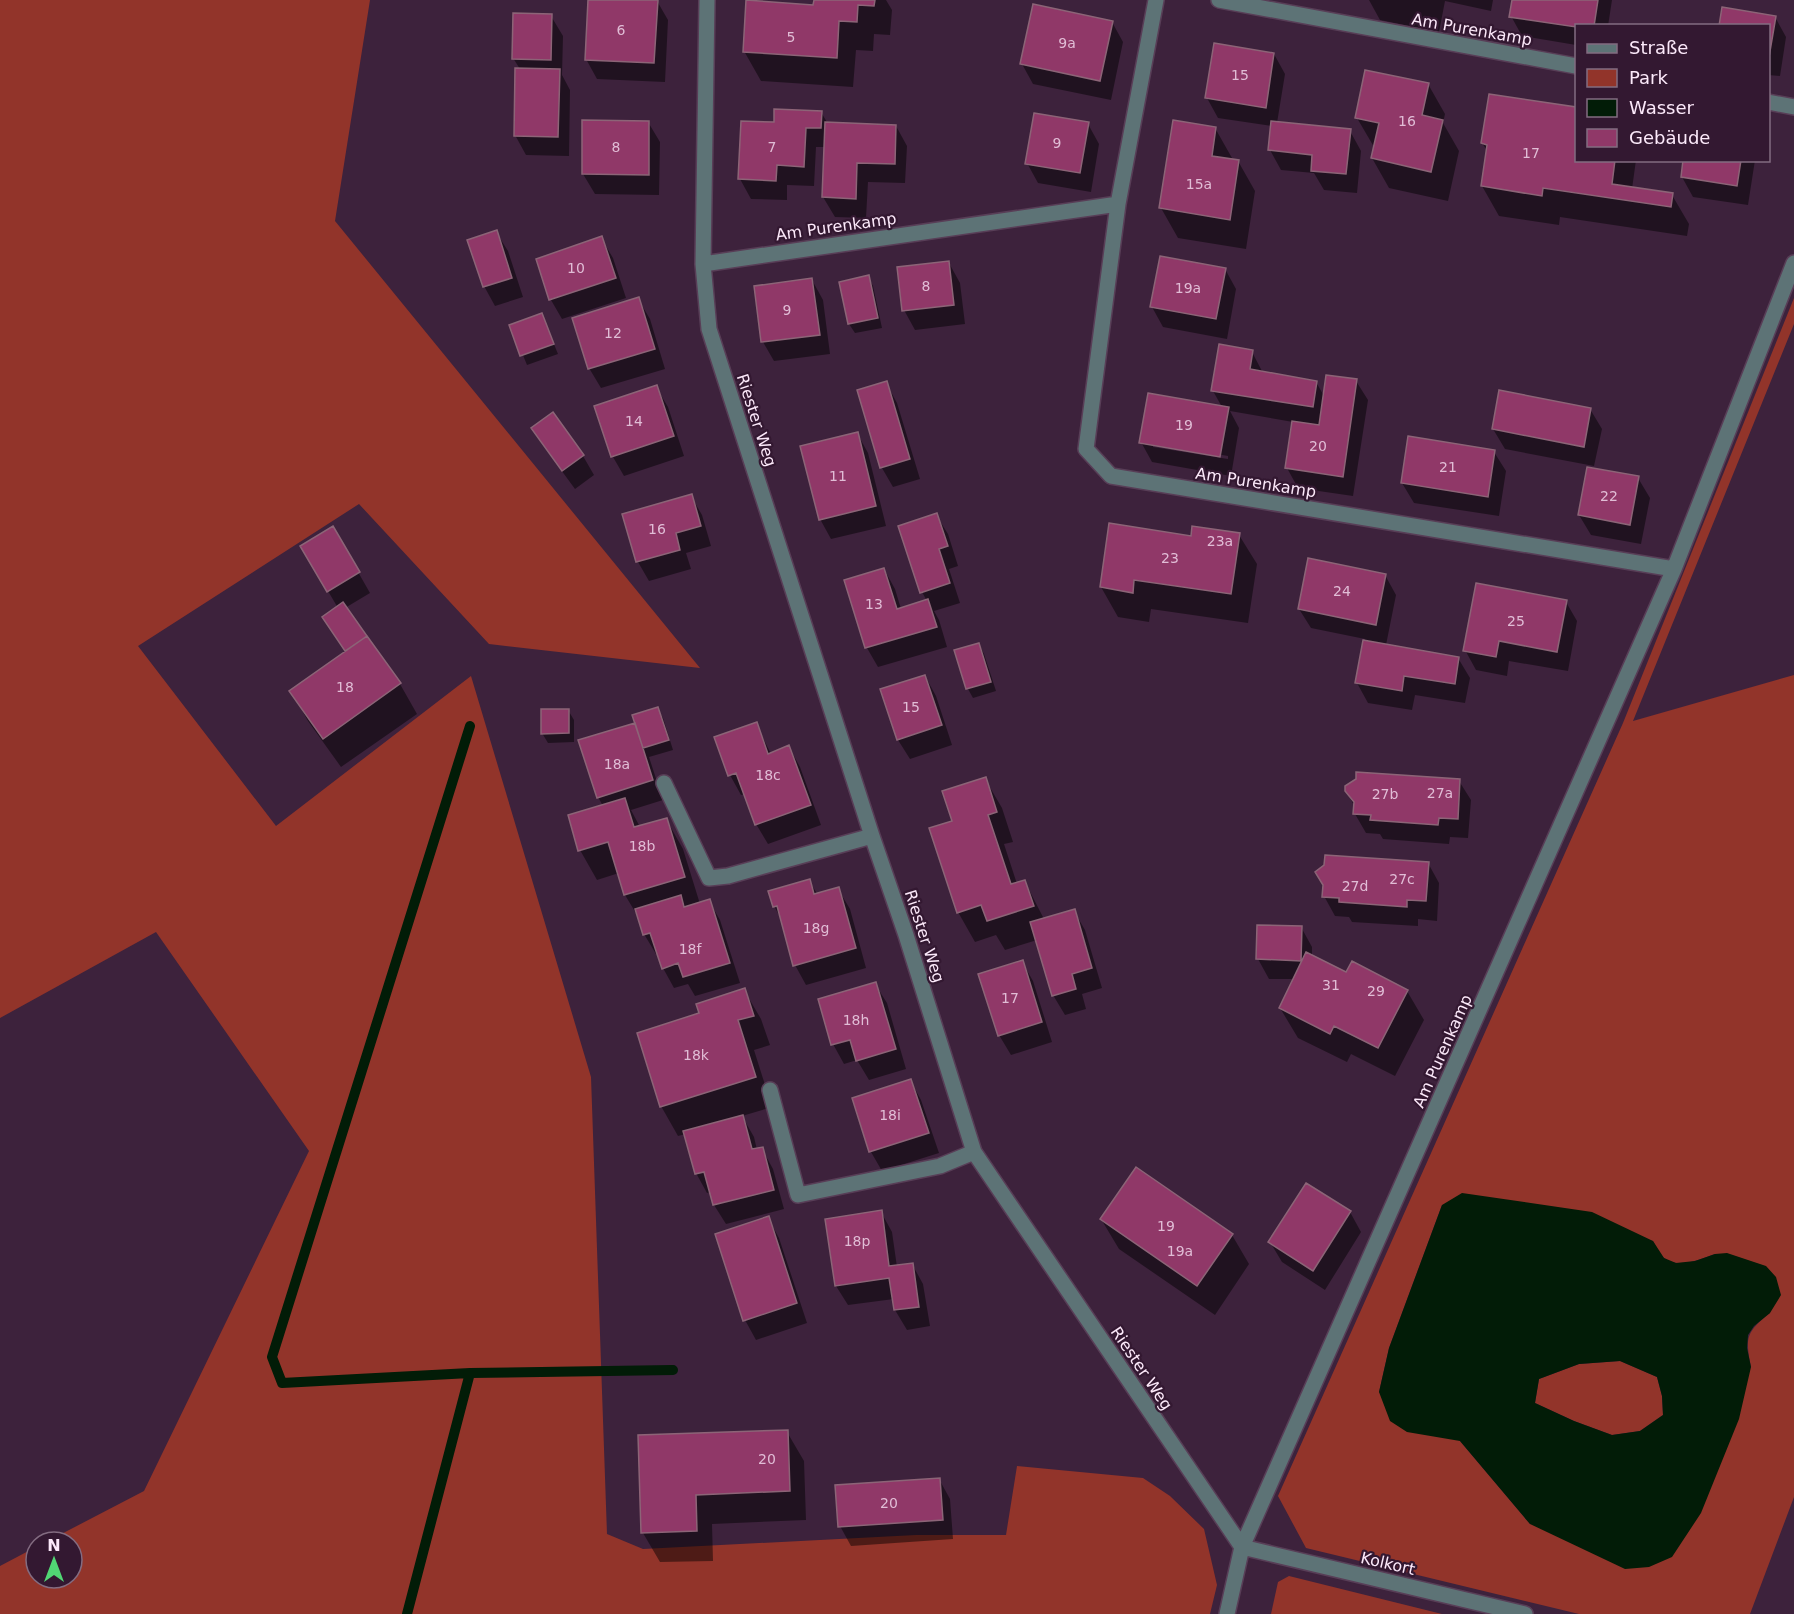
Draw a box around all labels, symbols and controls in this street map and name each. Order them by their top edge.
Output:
street label: Am Purenkamp [1410,10,1534,49]
house number: 6 [617,22,626,38]
legend [1575,24,1770,162]
house number: 5 [787,29,795,45]
house number: 9a [1058,35,1076,51]
text: Straße [1629,37,1688,58]
house number: 15 [1231,67,1249,83]
text: Park [1629,67,1668,88]
text: Wasser [1629,97,1695,118]
house number: 16 [1398,113,1416,129]
text: Gebäude [1629,127,1710,148]
house number: 9 [1053,135,1061,151]
house number: 8 [612,139,620,155]
house number: 7 [768,139,776,155]
house number: 17 [1522,145,1540,161]
house number: 15a [1186,176,1212,192]
street label: Am Purenkamp [774,209,898,244]
house number: 10 [567,260,585,276]
house number: 8 [922,278,930,294]
house number: 19a [1175,280,1201,296]
house number: 9 [783,302,791,318]
house number: 12 [604,325,622,341]
street label: Riester Weg [733,371,780,469]
house number: 14 [625,413,643,429]
house number: 19 [1175,417,1193,433]
house number: 20 [1309,438,1327,454]
house number: 21 [1439,459,1457,475]
street label: Am Purenkamp [1194,464,1318,501]
house number: 11 [829,468,847,484]
house number: 22 [1600,488,1618,504]
house number: 16 [648,521,666,537]
house number: 23a [1207,533,1233,549]
house number: 23 [1161,550,1179,566]
house number: 24 [1333,583,1351,599]
house number: 13 [865,596,883,612]
house number: 25 [1507,613,1525,629]
house number: 18 [336,679,354,695]
house number: 15 [902,699,920,715]
house number: 18a [604,756,630,772]
house number: 18c [755,767,781,783]
house number: 27a [1427,785,1453,801]
house number: 27b [1372,786,1398,802]
house number: 18b [629,838,655,854]
house number: 27c [1389,871,1415,887]
house number: 27d [1342,878,1368,894]
street label: Riester Weg [901,887,948,985]
house number: 18g [803,920,829,936]
house number: 18f [679,941,702,957]
house number: 31 [1322,977,1340,993]
house number: 29 [1367,983,1385,999]
house number: 17 [1001,990,1019,1006]
street label: Am Purenkamp [1409,992,1476,1111]
house number: 18h [843,1012,869,1028]
house number: 18k [683,1047,710,1063]
house number: 18i [879,1107,901,1123]
house number: 19 [1157,1218,1175,1234]
house number: 18p [844,1233,870,1249]
house number: 19a [1167,1243,1193,1259]
street label: Riester Weg [1107,1323,1176,1414]
house number: 20 [758,1451,776,1467]
house number: 20 [880,1495,898,1511]
north arrow [24,1530,84,1590]
text: N [47,1536,61,1555]
street label: Kolkort [1359,1548,1417,1579]

